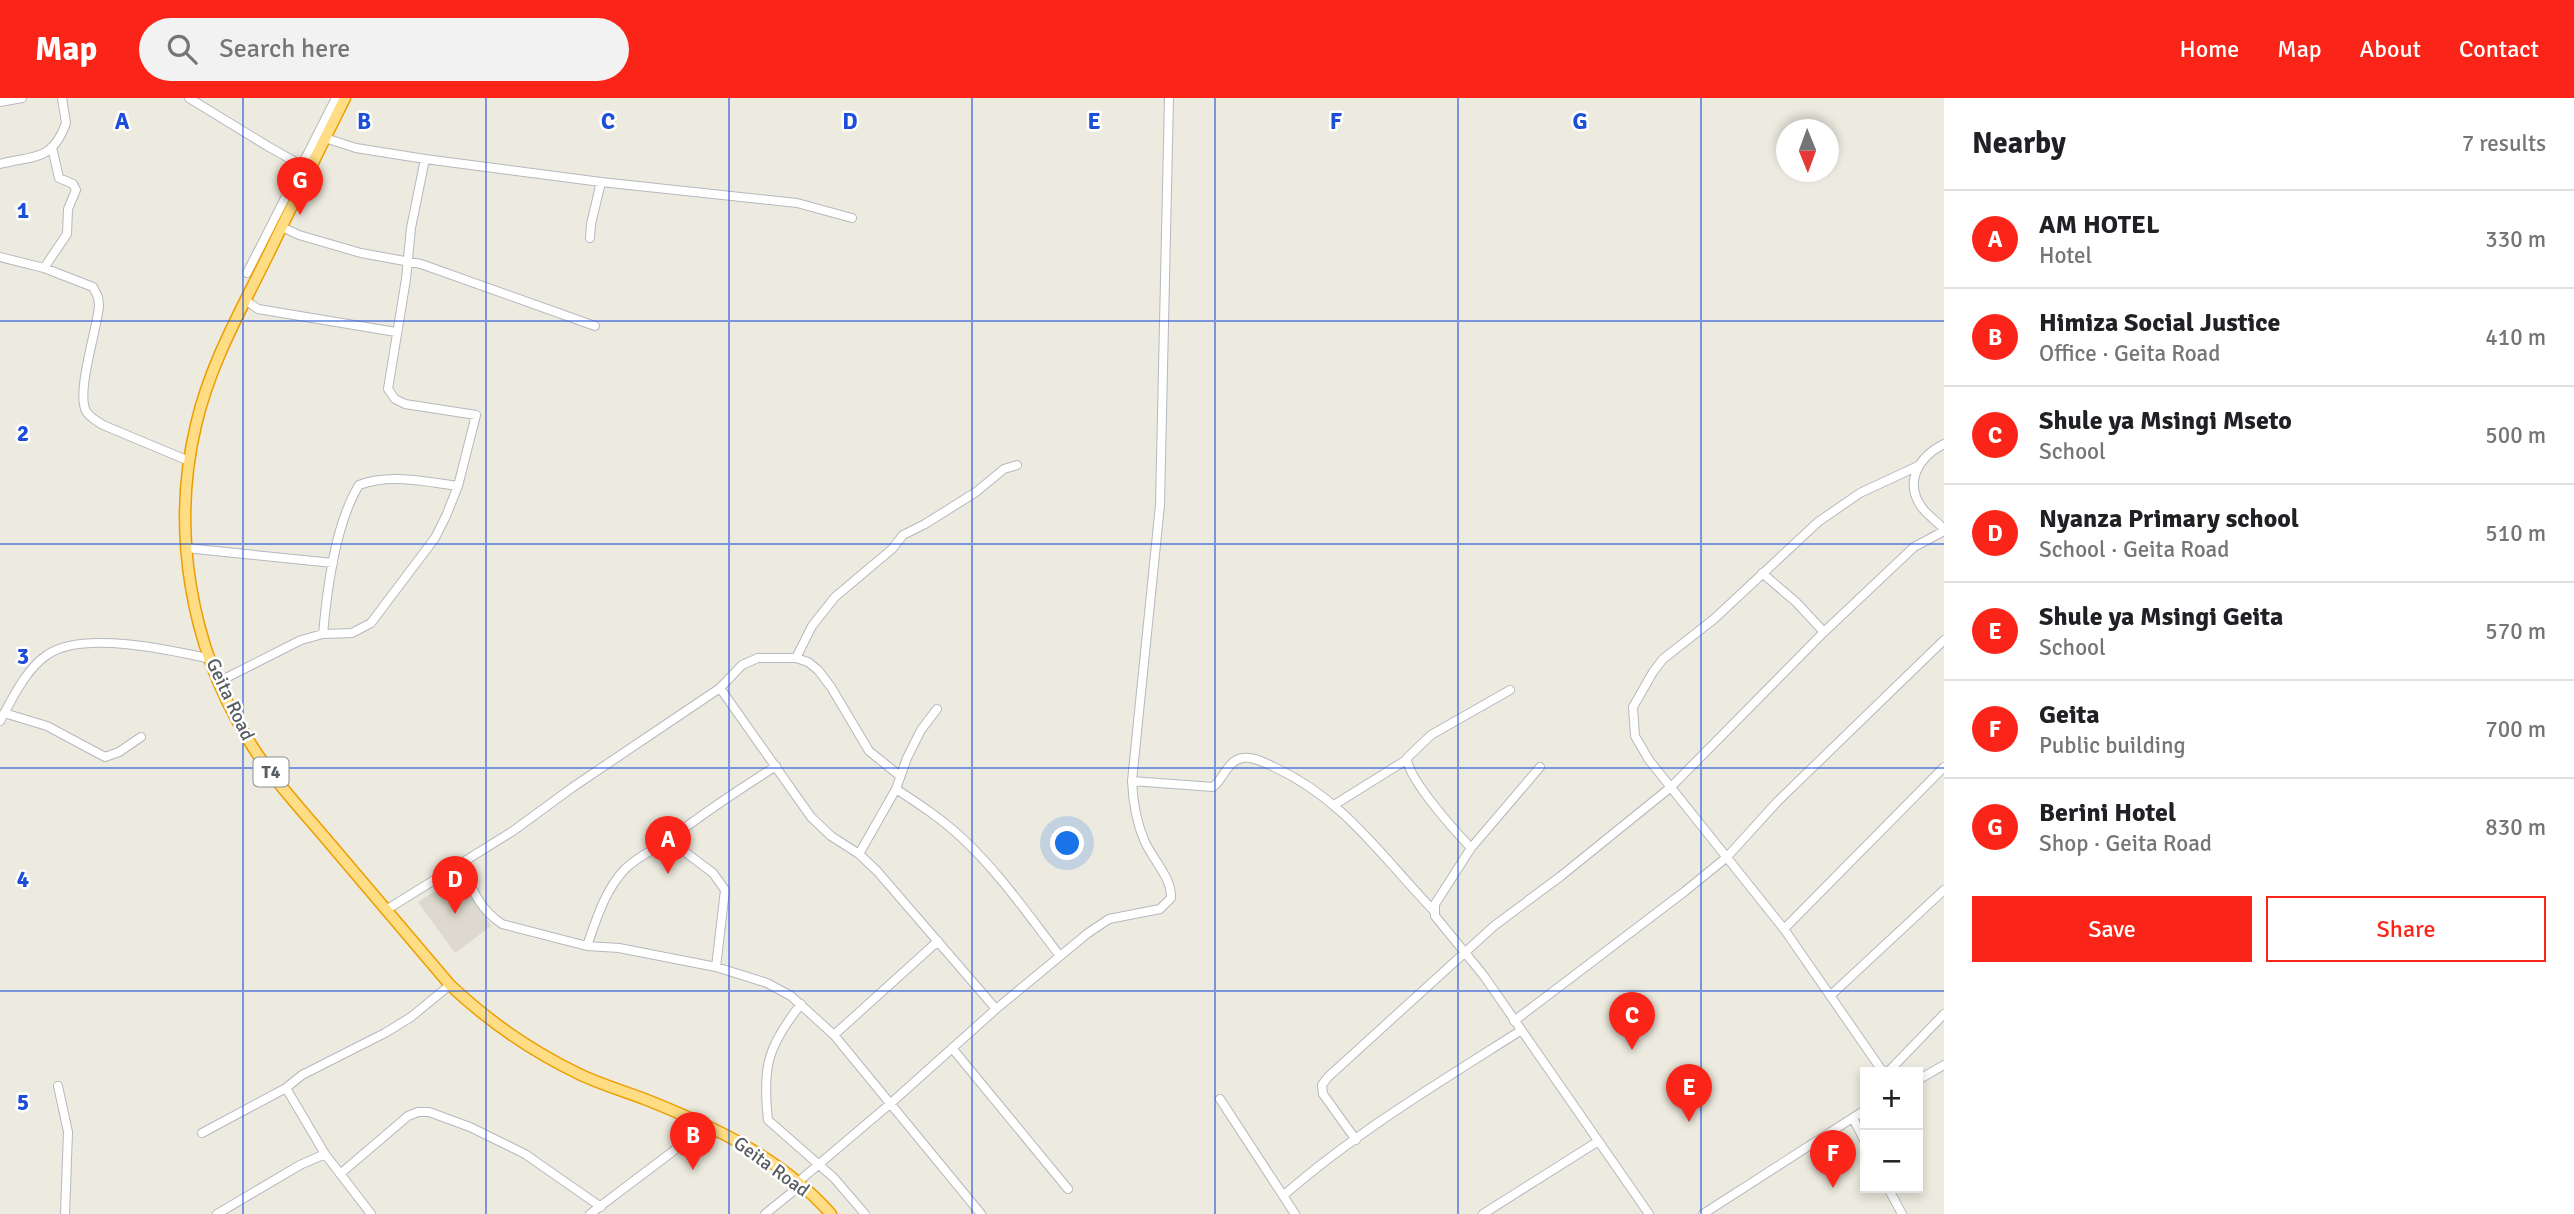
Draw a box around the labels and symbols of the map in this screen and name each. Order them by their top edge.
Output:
text: A [115,107,130,136]
text: B [357,107,371,136]
text: C [601,107,615,136]
text: D [842,107,858,136]
text: E [1087,107,1101,136]
text: F [1330,107,1342,136]
text: G [1572,107,1588,136]
north arrow [1776,119,1839,182]
pin: G [277,157,323,215]
text: 1 [17,196,29,225]
text: 2 [17,419,29,448]
text: 3 [17,642,29,671]
street label: Geita Road [201,655,260,744]
road number: T4 [254,758,288,786]
pin: A [645,816,691,874]
your location [1050,826,1084,860]
pin: D [432,856,478,914]
text: 4 [17,865,29,894]
pin: C [1609,992,1655,1050]
pin: E [1666,1064,1712,1122]
text: 5 [17,1088,29,1117]
pin: B [670,1112,716,1170]
pin: F [1810,1130,1856,1188]
street label: Geita Road [729,1131,814,1202]

